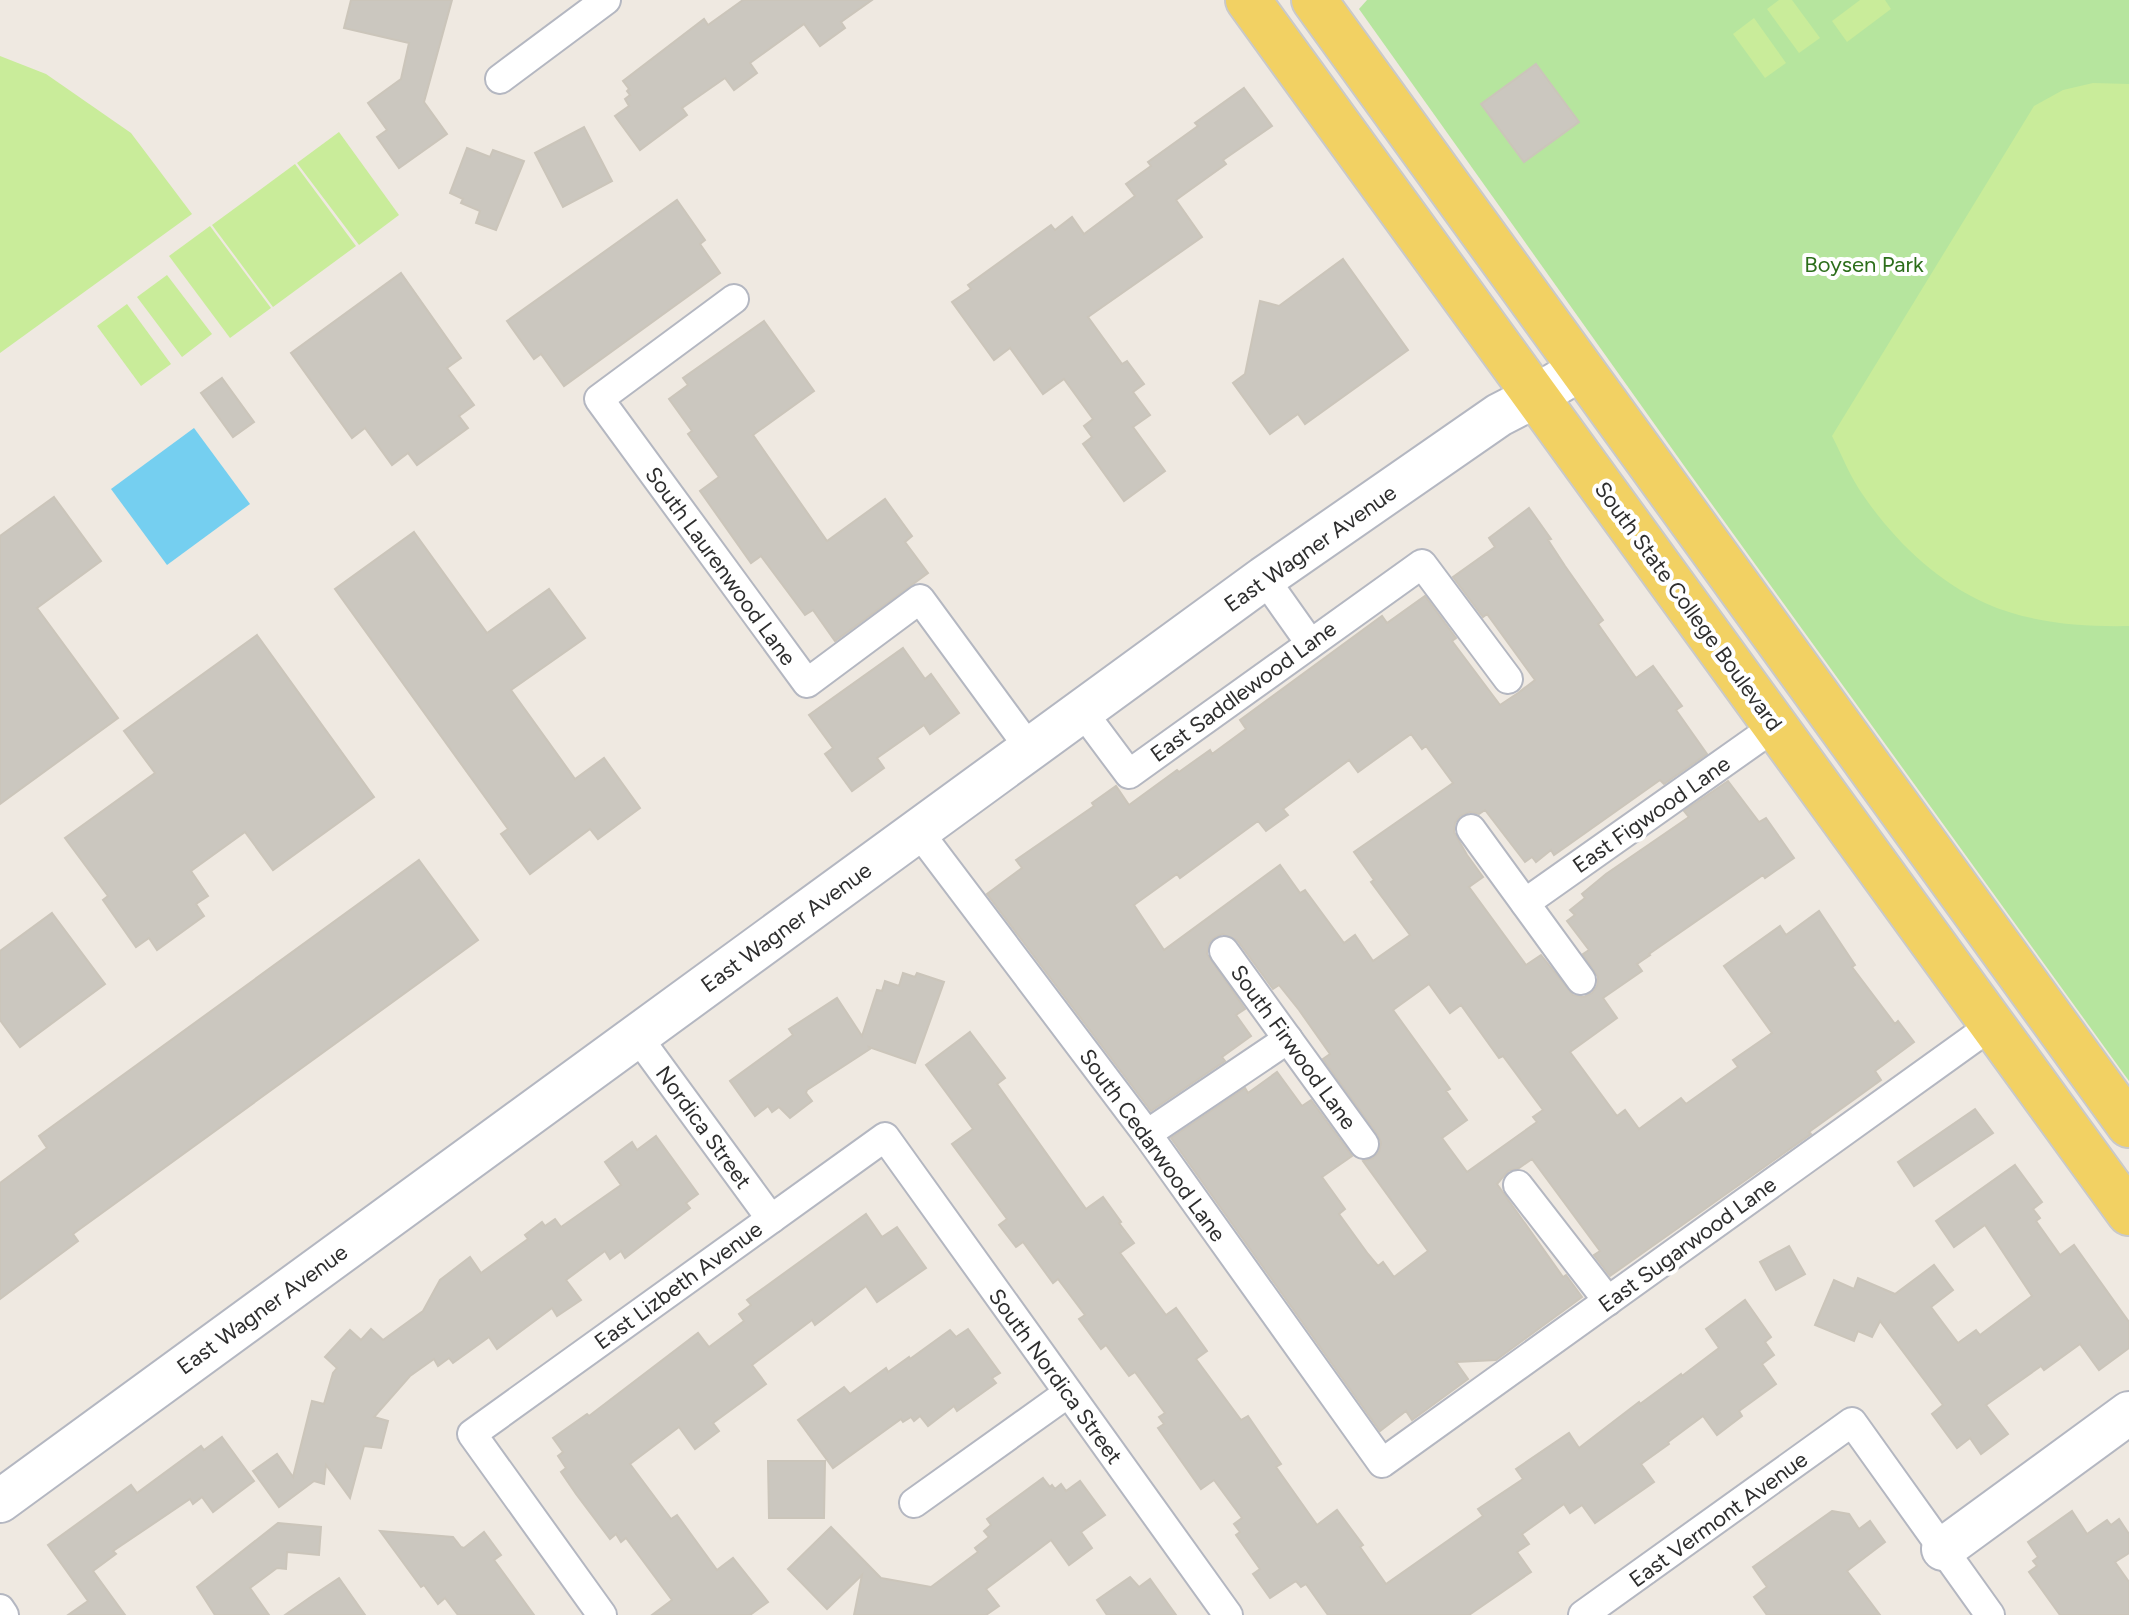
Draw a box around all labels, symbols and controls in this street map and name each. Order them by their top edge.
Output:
park label: Boysen Park [1804,251,1924,278]
street label: South Laurenwood Lane [639,462,802,671]
street label: South State College Boulevard [1589,476,1788,736]
street label: East Wagner Avenue [1219,479,1402,618]
street label: East Saddlewood Lane [1145,615,1341,768]
street label: East Figwood Lane [1567,750,1735,879]
street label: East Wagner Avenue [696,856,877,998]
street label: South Firwood Lane [1225,960,1362,1135]
street label: South Cedarwood Lane [1074,1044,1232,1247]
street label: Nordica Street [650,1061,757,1194]
street label: East Sugarwood Lane [1593,1171,1782,1318]
street label: East Lizbeth Avenue [589,1215,768,1355]
street label: East Wagner Avenue [172,1238,353,1380]
street label: South Nordica Street [983,1283,1128,1469]
street label: East Vermont Avenue [1624,1446,1813,1593]

